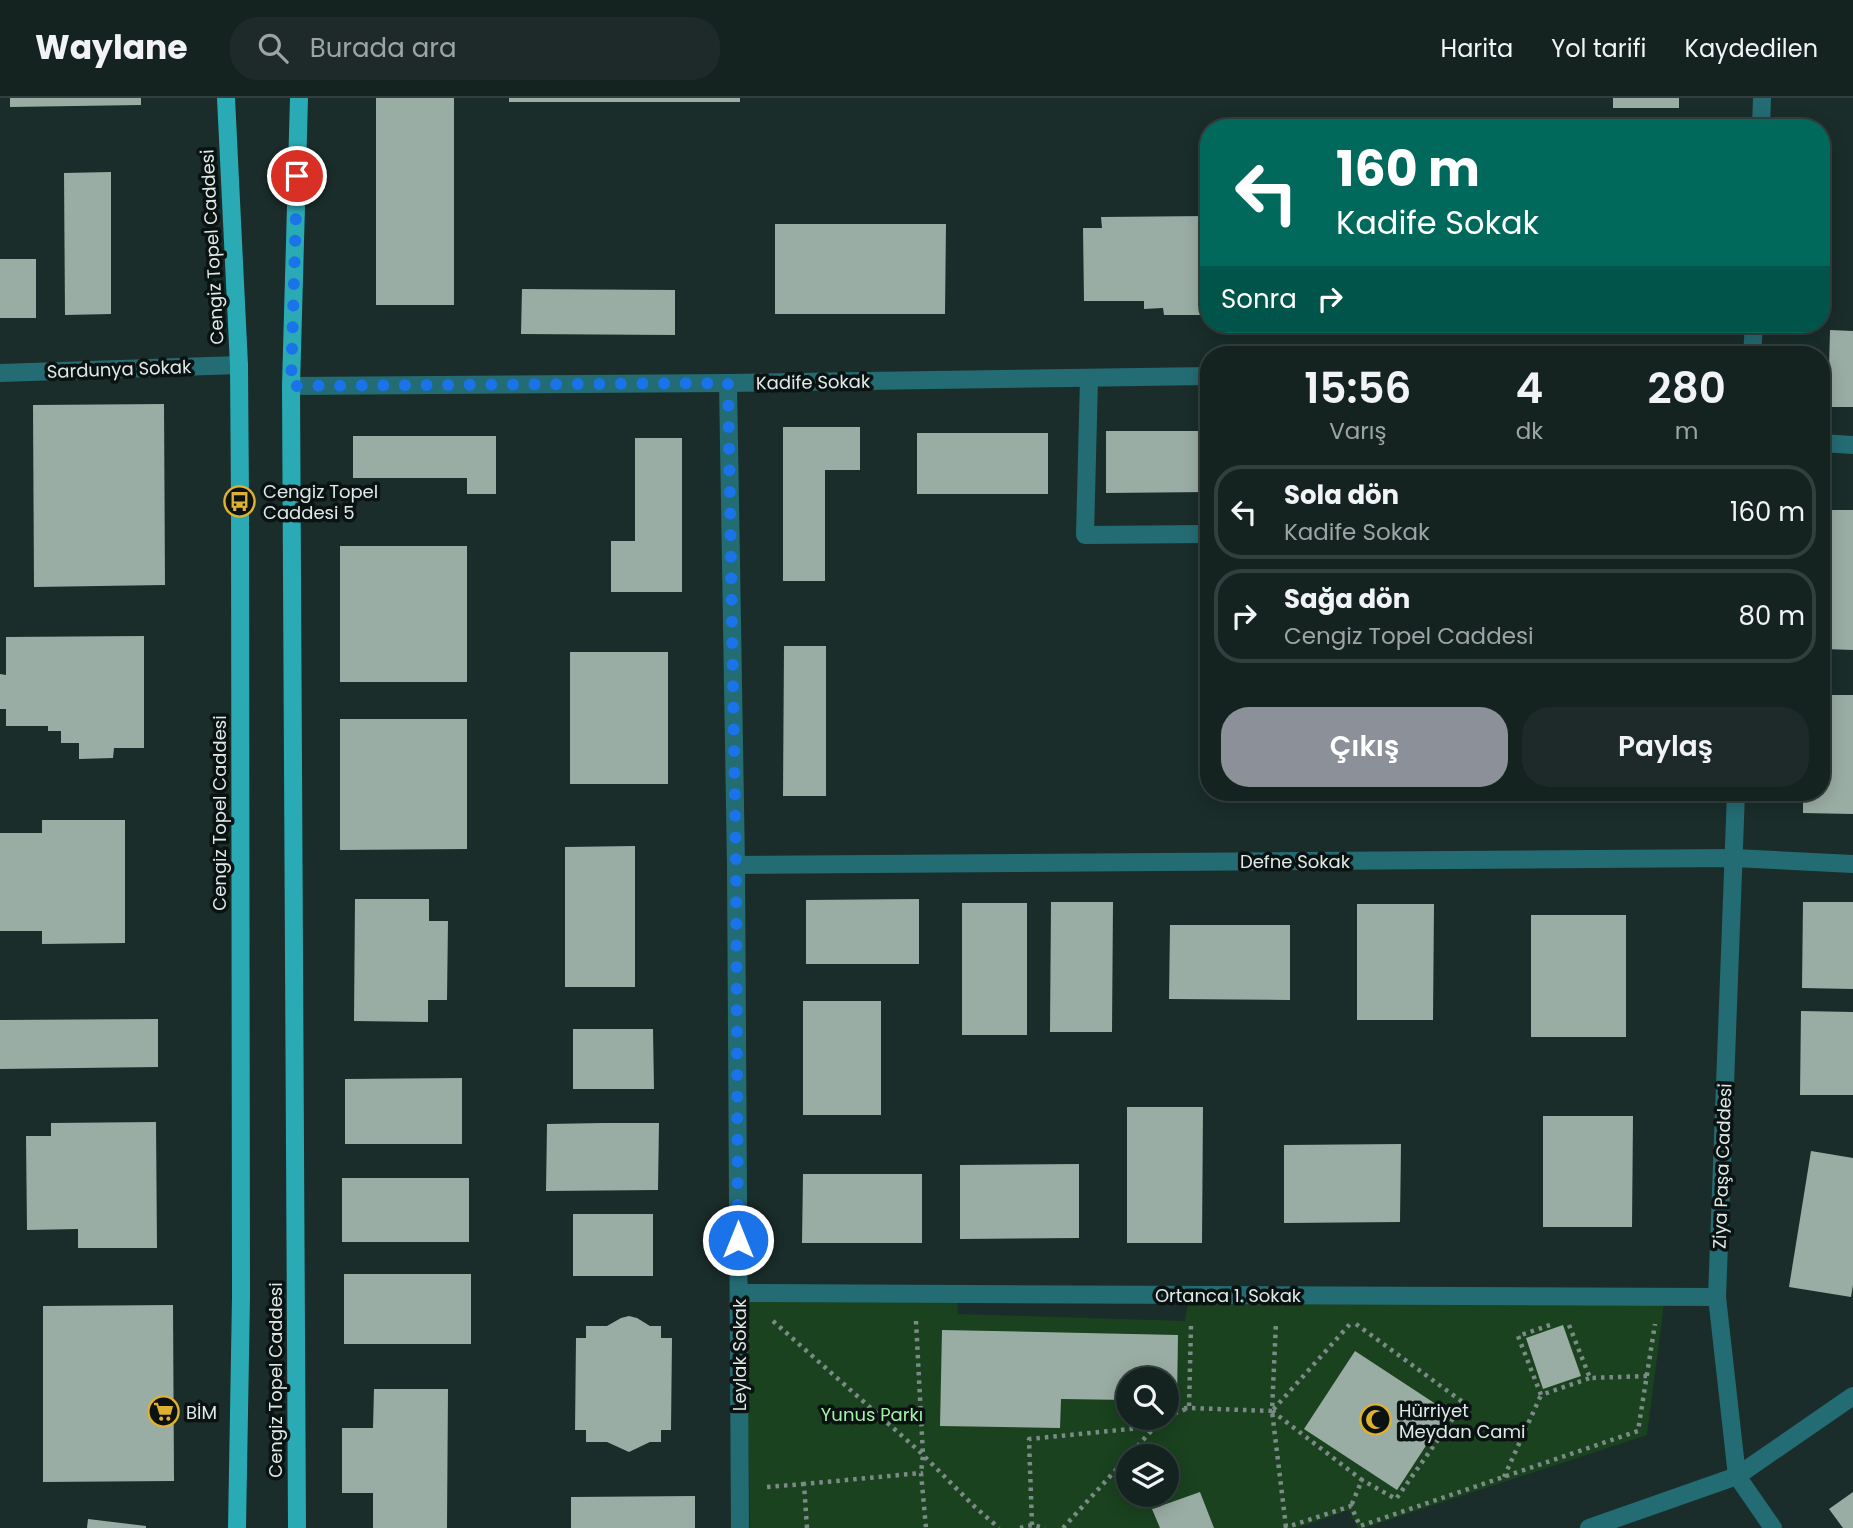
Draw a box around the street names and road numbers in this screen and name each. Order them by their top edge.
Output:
street label: Cengiz Topel Caddesi [194,149,230,345]
street label: Sardunya Sokak [46,354,192,384]
street label: Kadife Sokak [756,368,871,395]
street label: Cengiz Topel Caddesi [207,715,232,911]
street label: Defne Sokak [1240,849,1351,874]
street label: Ziya Paşa Caddesi [1707,1083,1737,1249]
street label: Cengiz Topel Caddesi [263,1282,288,1478]
street label: Ortanca 1. Sokak [1155,1283,1302,1308]
street label: Leylak Sokak [727,1298,752,1411]

